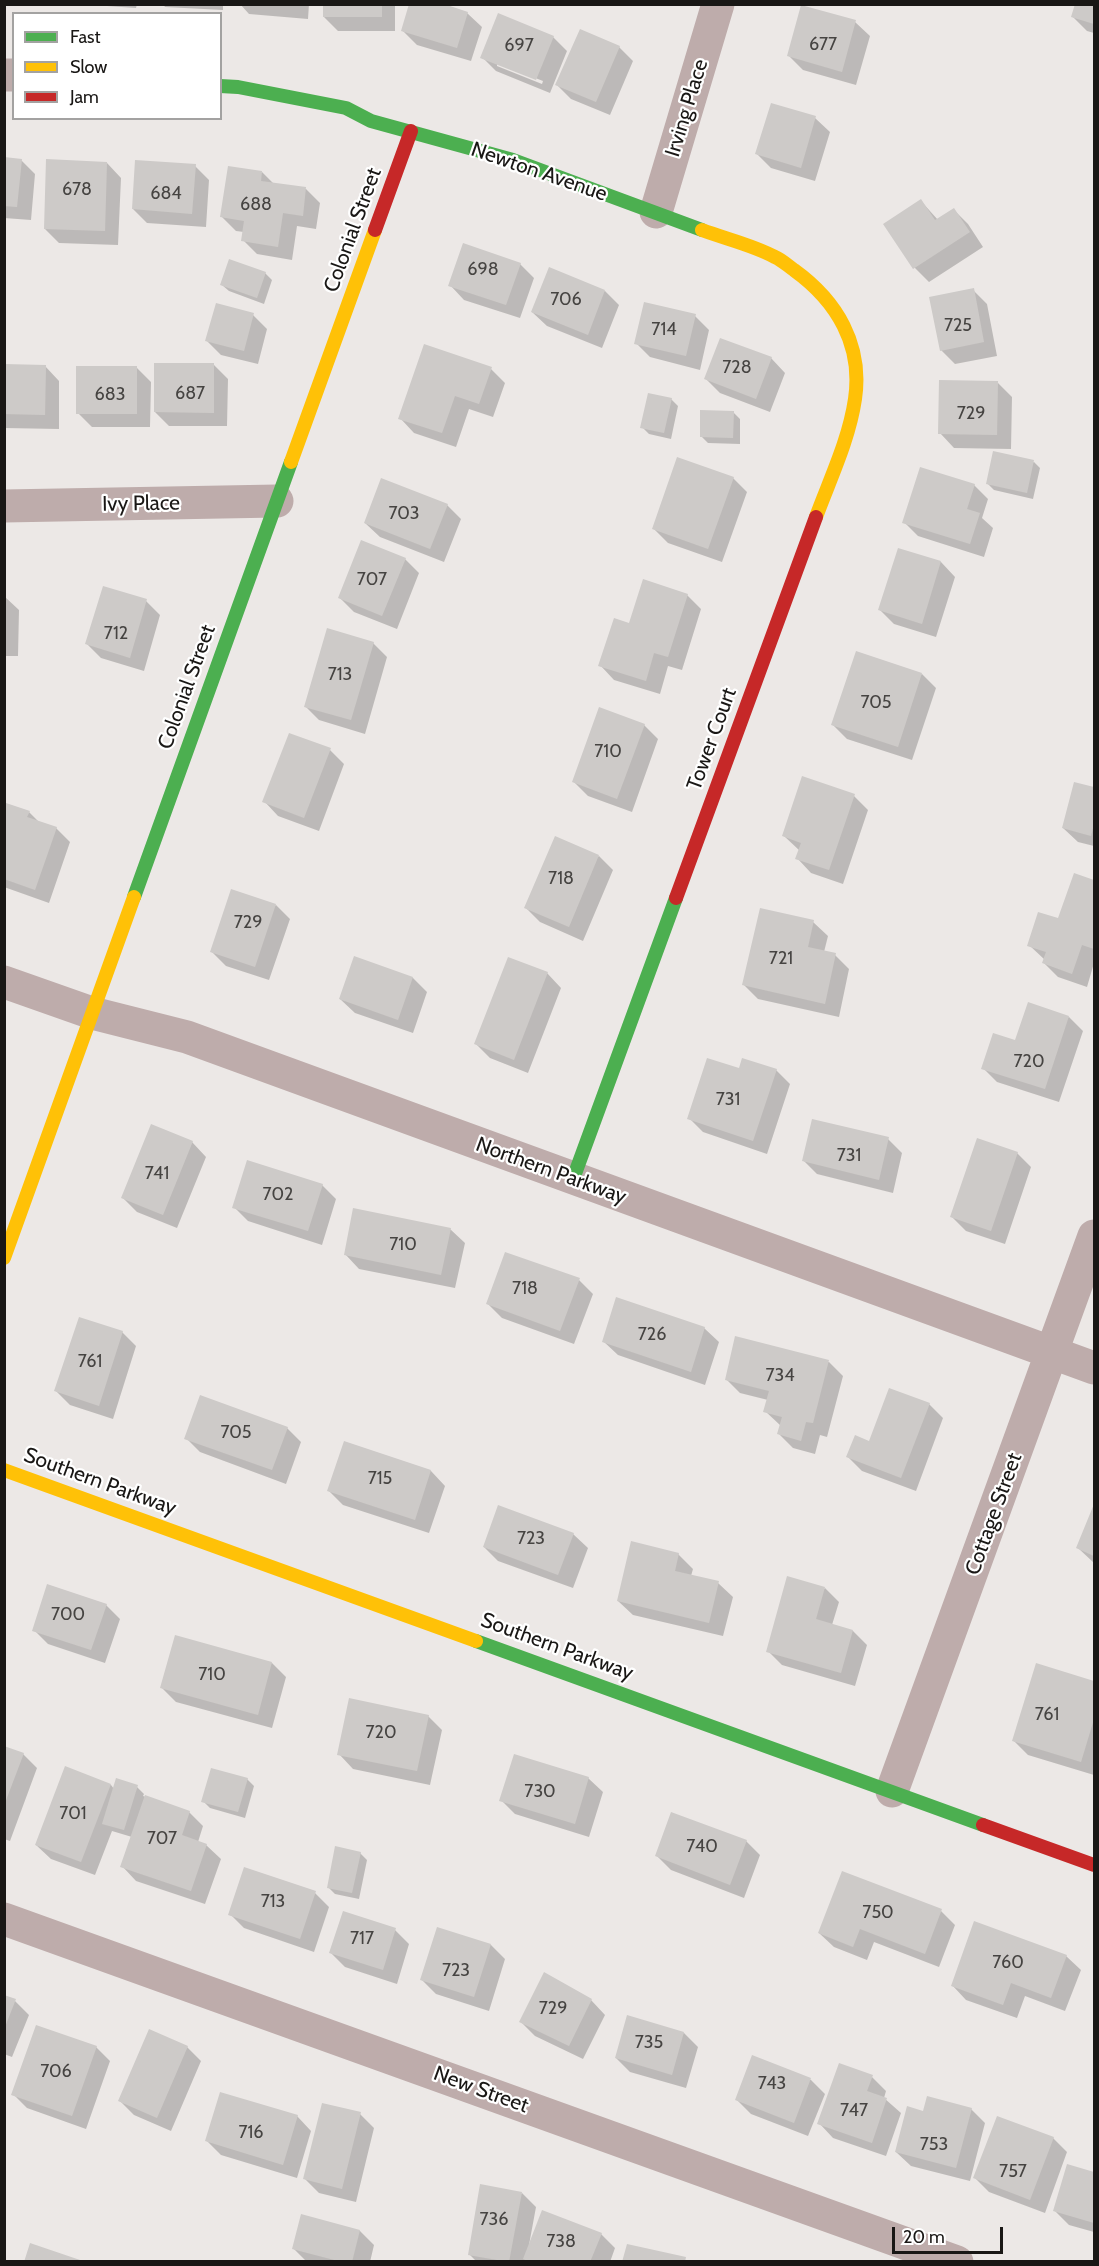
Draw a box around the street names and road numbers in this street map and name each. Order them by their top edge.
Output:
street label: Irving Place [660,56,714,160]
street label: Newton Avenue [468,137,610,207]
street label: Colonial Street [319,164,387,296]
street label: Ivy Place [102,491,180,517]
street label: Colonial Street [153,621,221,753]
street label: Tower Court [682,684,742,794]
street label: Northern Parkway [472,1132,630,1210]
street label: Southern Parkway [20,1443,180,1521]
street label: Cottage Street [960,1449,1028,1579]
street label: Southern Parkway [477,1608,637,1686]
street label: New Street [430,2061,532,2119]

